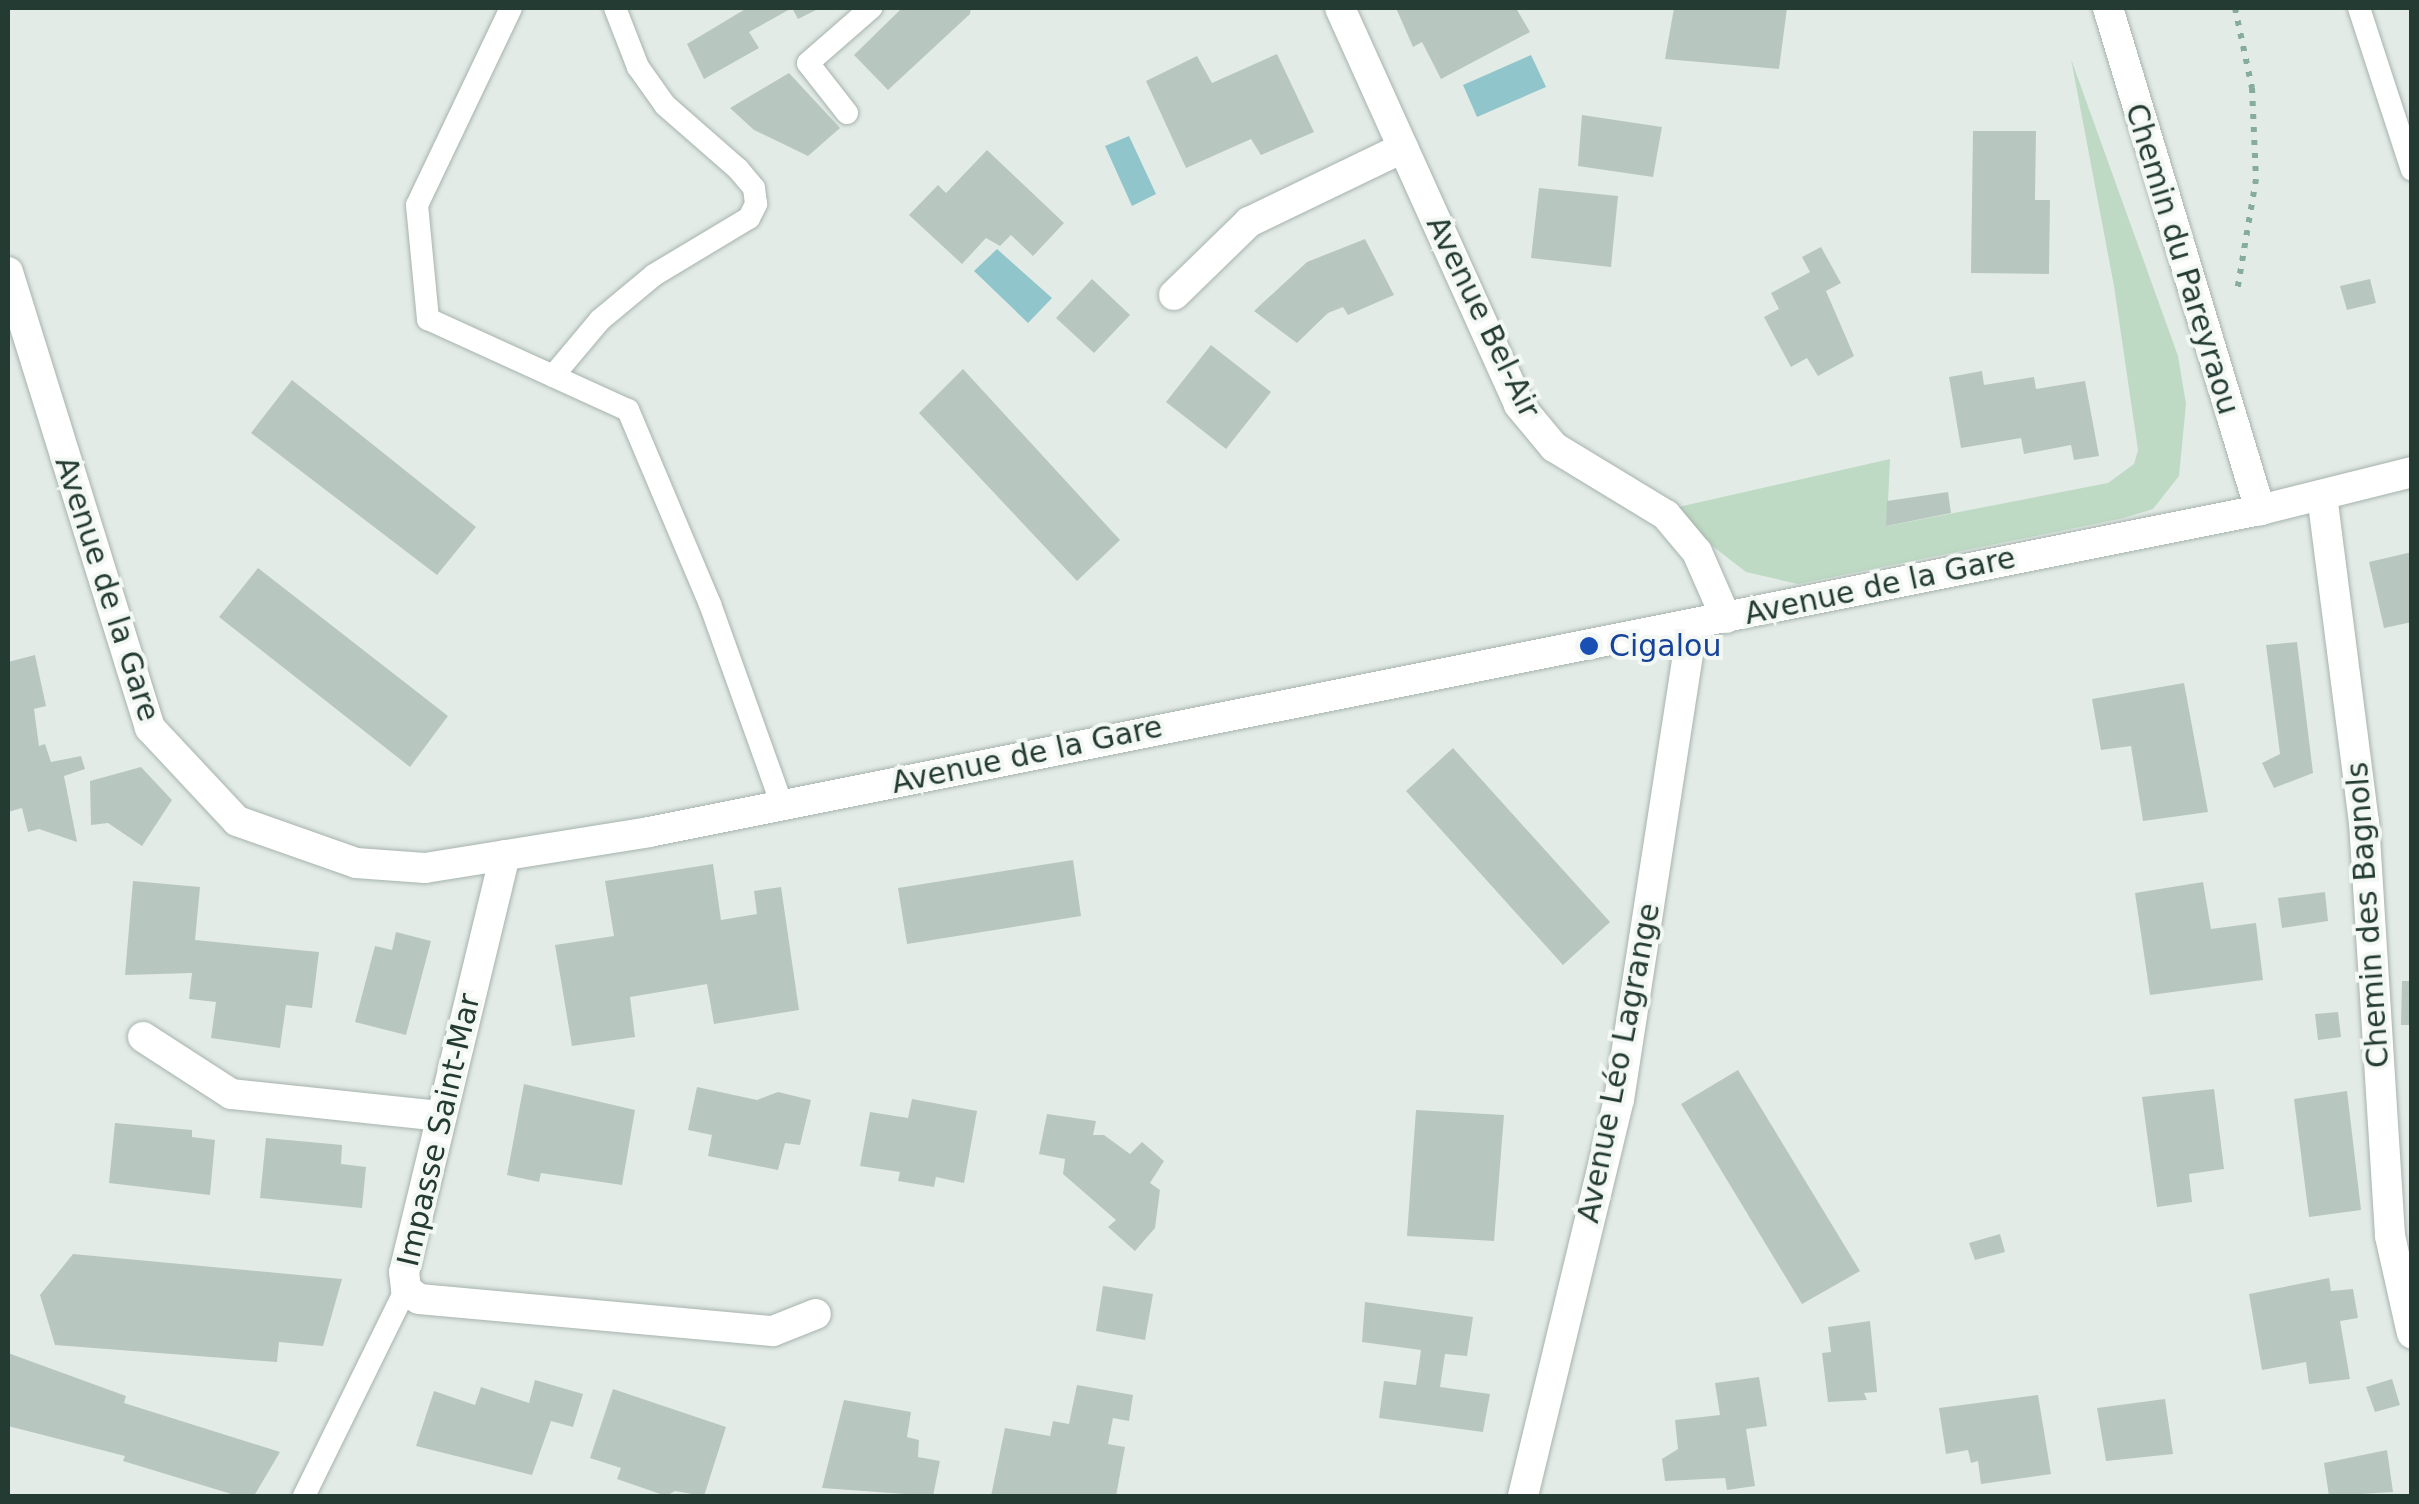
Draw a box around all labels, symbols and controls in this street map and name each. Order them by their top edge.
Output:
street label: Chemin du Pareyraou [2118,99,2246,419]
street label: Avenue Bel-Air [1419,210,1547,424]
street label: Avenue de la Gare [47,452,167,726]
street label: Avenue de la Gare [1741,540,2019,632]
place label: Cigalou [1609,628,1721,664]
marker: Cigalou [1578,635,1600,657]
street label: Avenue de la Gare [888,709,1166,801]
street label: Chemin des Bagnols [2339,761,2397,1069]
street label: Avenue Léo Lagrange [1570,900,1668,1226]
street label: Impasse Saint-Mar [390,990,488,1270]

